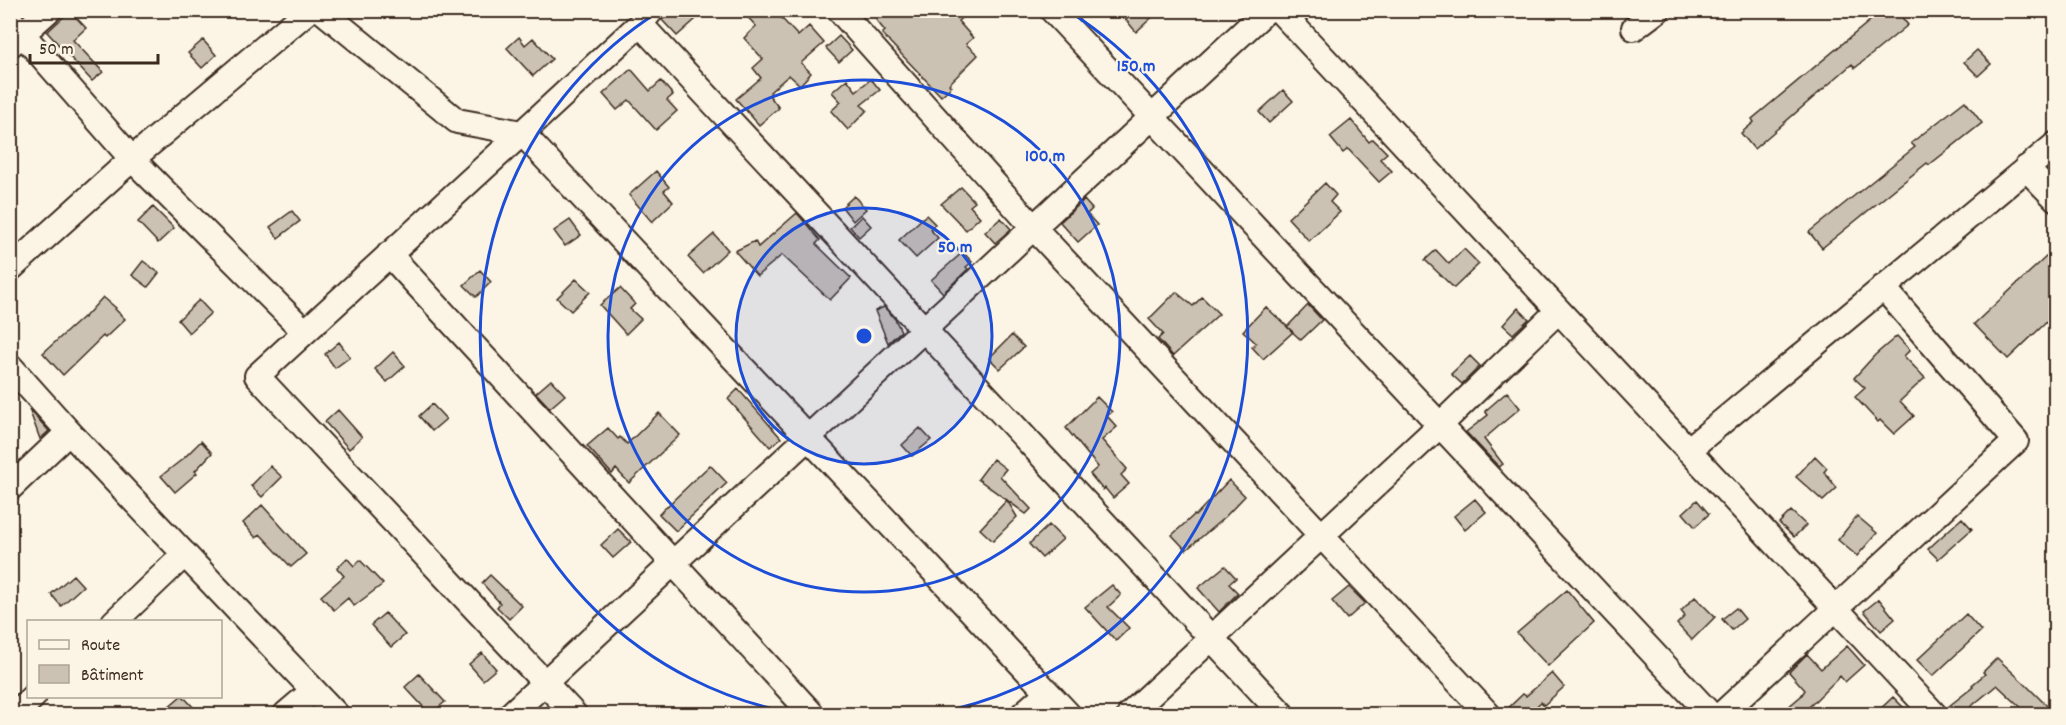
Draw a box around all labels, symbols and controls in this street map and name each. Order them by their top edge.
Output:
scale bar [30,27,158,65]
text: 50 m [39,38,74,63]
text: 150 m [1117,55,1155,80]
text: 100 m [1025,145,1065,170]
text: 50 m [938,236,972,261]
centre of rings [854,326,874,346]
legend [27,620,222,698]
text: Route [81,634,120,659]
text: Bâtiment [81,664,144,689]

